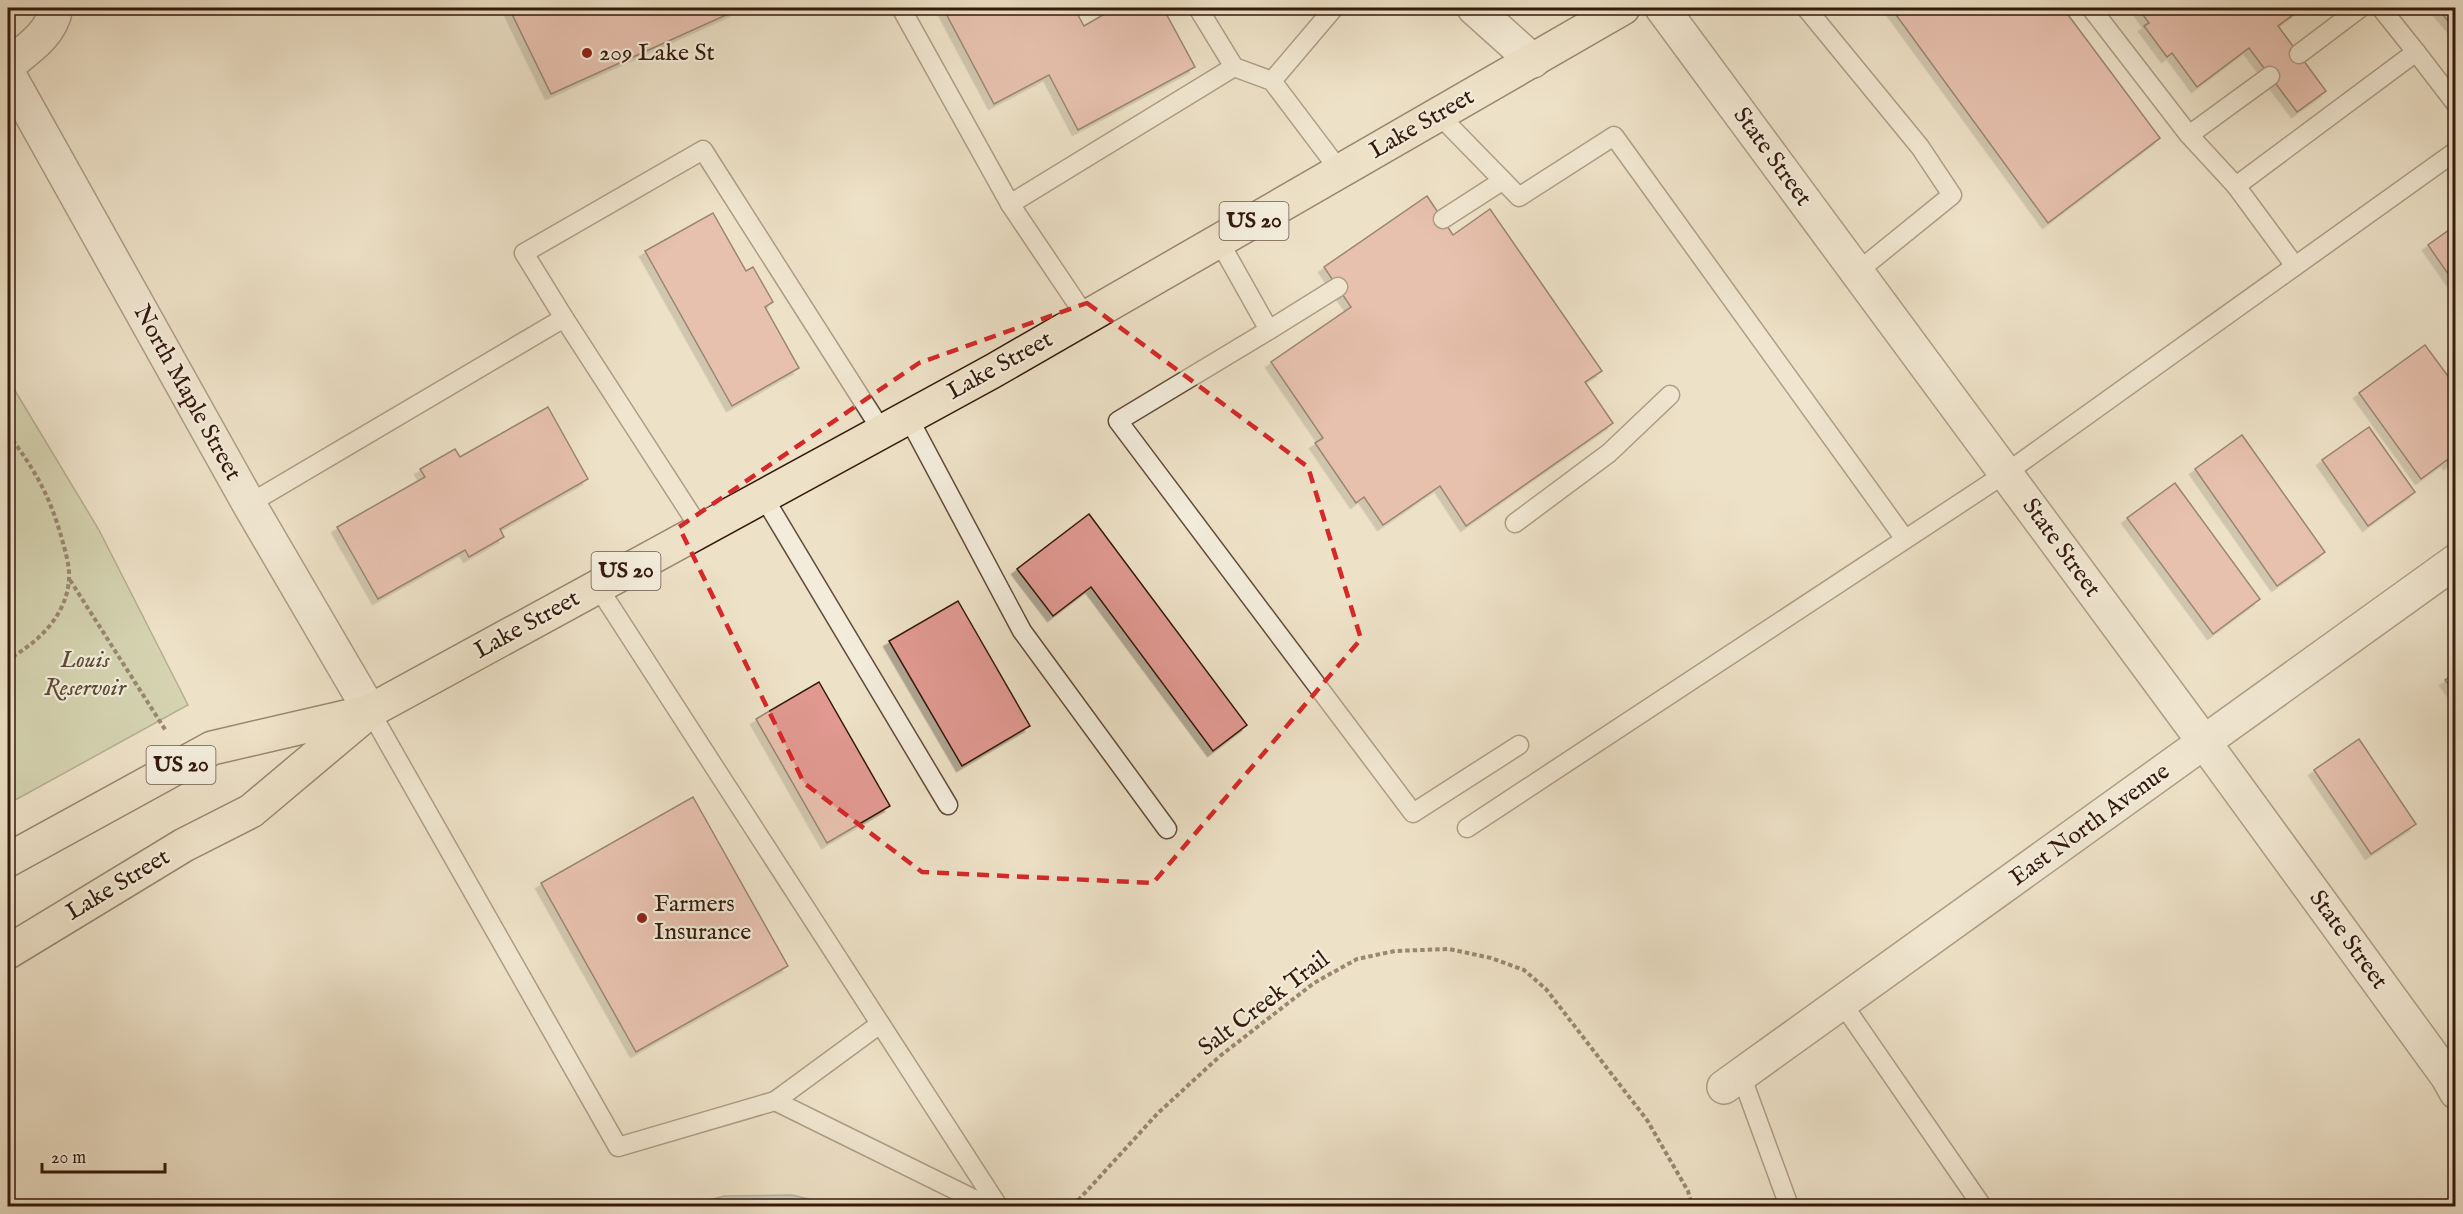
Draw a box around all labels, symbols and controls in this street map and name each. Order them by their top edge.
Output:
place label: 209 Lake St [599,38,715,69]
marker: 209 Lake St [580,46,594,60]
street label: Lake Street [1364,82,1480,166]
street label: State Street [1726,101,1818,213]
road number: US 20 [1220,202,1288,240]
street label: North Maple Street [126,300,248,486]
street label: Lake Street [942,324,1058,408]
street label: State Street [2015,492,2107,604]
road number: US 20 [592,552,660,590]
street label: Lake Street [469,583,585,667]
park label: Louis Reservoir [44,645,128,704]
road number: US 20 [146,746,216,784]
street label: East North Avenue [2004,757,2176,893]
street label: Lake Street [60,842,176,928]
street label: State Street [2302,884,2394,996]
place label: Farmers Insurance [654,889,751,948]
marker: Farmers Insurance [635,911,649,925]
street label: Salt Creek Trail [1192,944,1336,1063]
scale bar [42,1136,165,1174]
text: 20 m [51,1147,86,1170]

